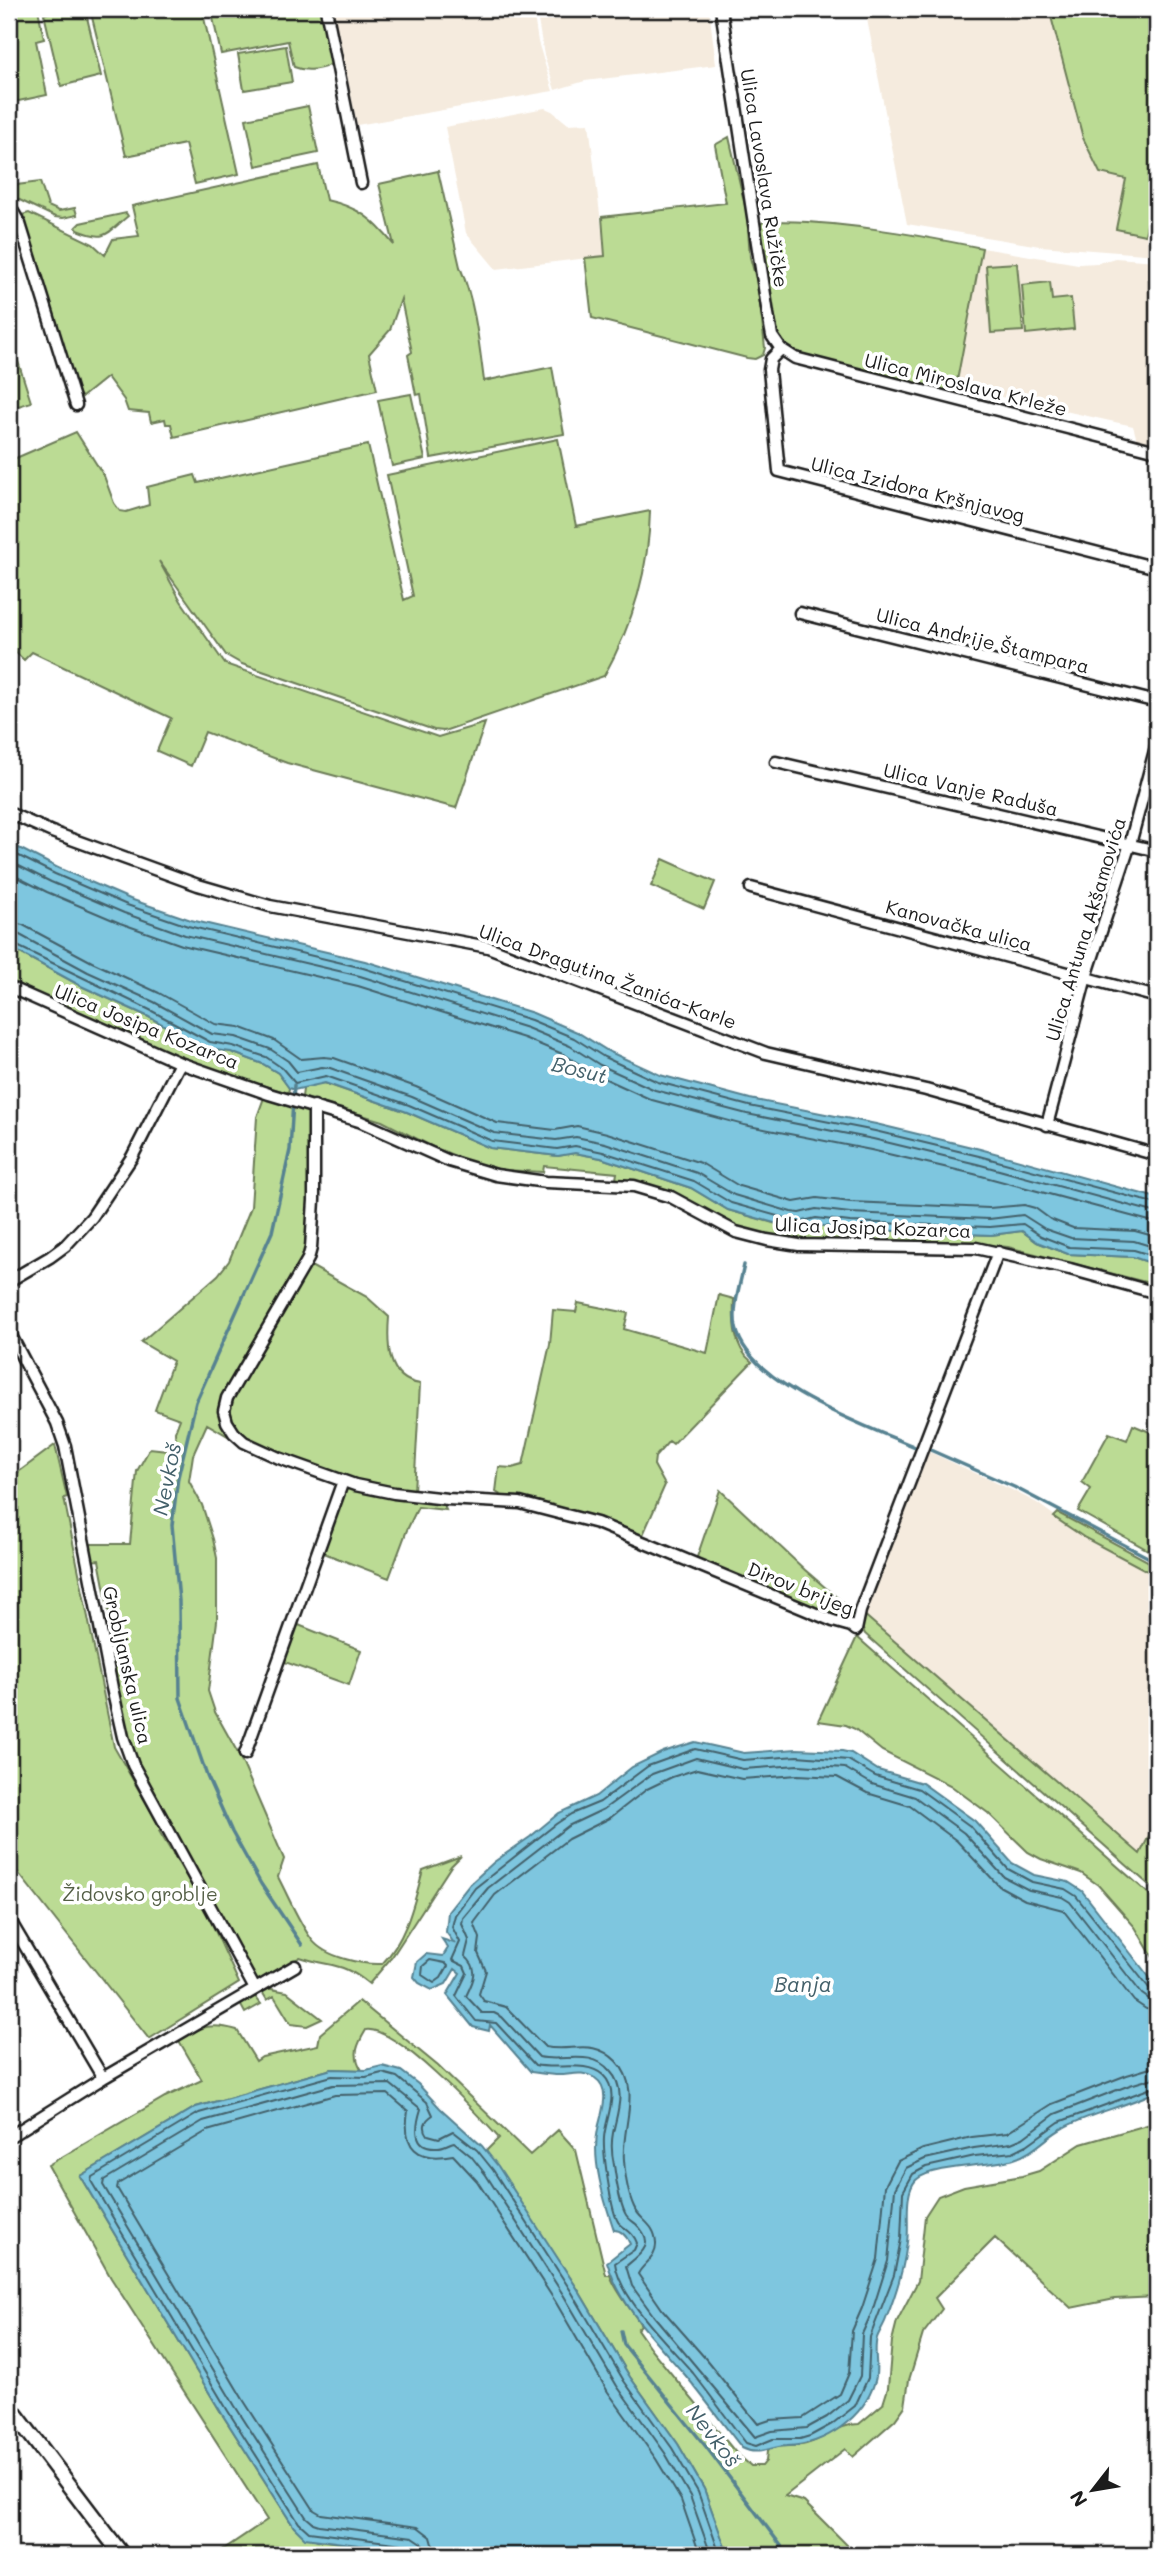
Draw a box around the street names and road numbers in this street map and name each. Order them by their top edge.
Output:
street label: Ulica Lavoslava Ružičke [735,67,795,289]
street label: Ulica Miroslava Krleže [862,347,1070,421]
street label: Ulica Izidora Kršnjavog [809,450,1027,528]
street label: Ulica Andrije Štampara [874,601,1092,679]
street label: Ulica Vanje Raduša [881,757,1061,821]
street label: Ulica Antuna Akšamovića [1039,814,1131,1044]
street label: Kanovačka ulica [883,893,1035,957]
street label: Ulica Dragutina Žanića-Karle [476,918,740,1034]
street label: Ulica Josipa Kozarca [51,978,243,1074]
street label: Ulica Josipa Kozarca [774,1211,972,1243]
street label: Dirov brijeg [744,1555,858,1621]
street label: Grobljanska ulica [98,1583,158,1747]

